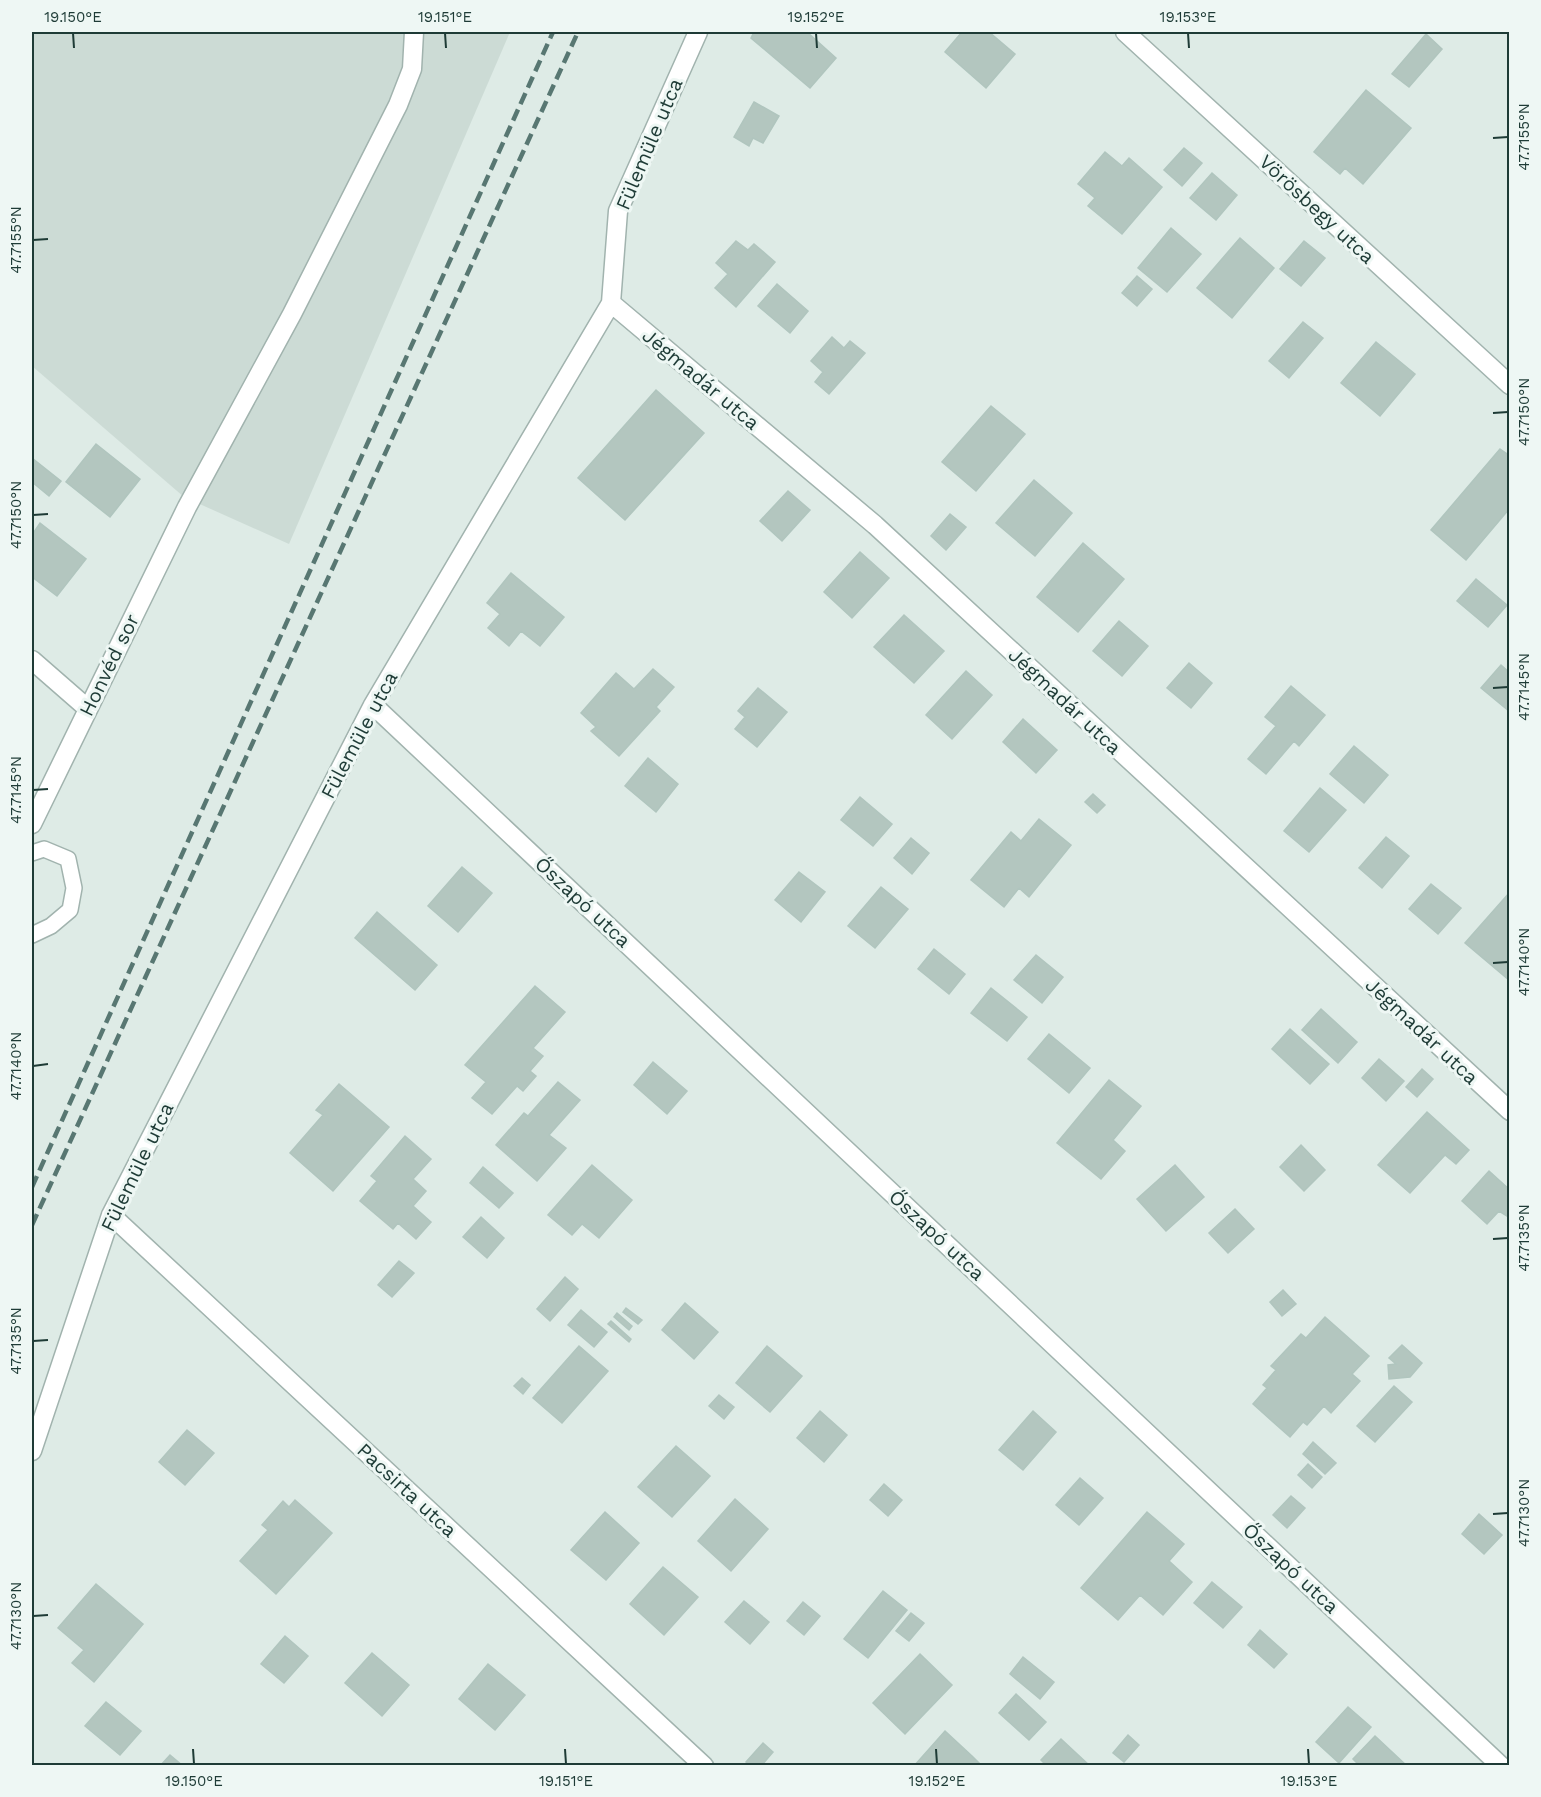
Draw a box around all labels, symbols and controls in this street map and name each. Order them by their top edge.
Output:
text: 19.150°E [44,8,102,26]
text: 19.151°E [418,8,472,26]
text: 19.152°E [788,8,844,26]
text: 19.153°E [1160,8,1216,26]
street label: Fülemüle utca [611,75,687,213]
text: 47.7155°N [1515,103,1533,171]
street label: Vörösbegy utca [1254,149,1380,269]
text: 47.7155°N [7,206,25,274]
street label: Jégmadár utca [638,323,764,435]
text: 47.7150°N [1515,378,1533,446]
text: 47.7150°N [7,481,25,549]
street label: Honvéd sor [74,610,144,720]
street label: Jégmadár utca [1004,643,1126,759]
text: 47.7145°N [1515,653,1533,721]
street label: Fülemüle utca [315,667,403,803]
text: 47.7145°N [7,756,25,824]
street label: Őszapó utca [530,852,636,952]
text: 47.7140°N [1515,928,1533,996]
street label: Jégmadár utca [1361,973,1483,1089]
text: 47.7140°N [7,1032,25,1100]
street label: Fülemüle utca [95,1099,179,1235]
street label: Őszapó utca [884,1185,990,1285]
text: 47.7135°N [1515,1204,1533,1272]
text: 47.7135°N [7,1307,25,1375]
street label: Pacsirta utca [352,1438,462,1542]
text: 47.7130°N [1515,1479,1533,1547]
street label: Őszapó utca [1238,1518,1344,1618]
text: 47.7130°N [7,1582,25,1650]
text: 19.150°E [165,1772,223,1790]
text: 19.151°E [539,1772,593,1790]
text: 19.152°E [909,1772,965,1790]
text: 19.153°E [1281,1772,1337,1790]

